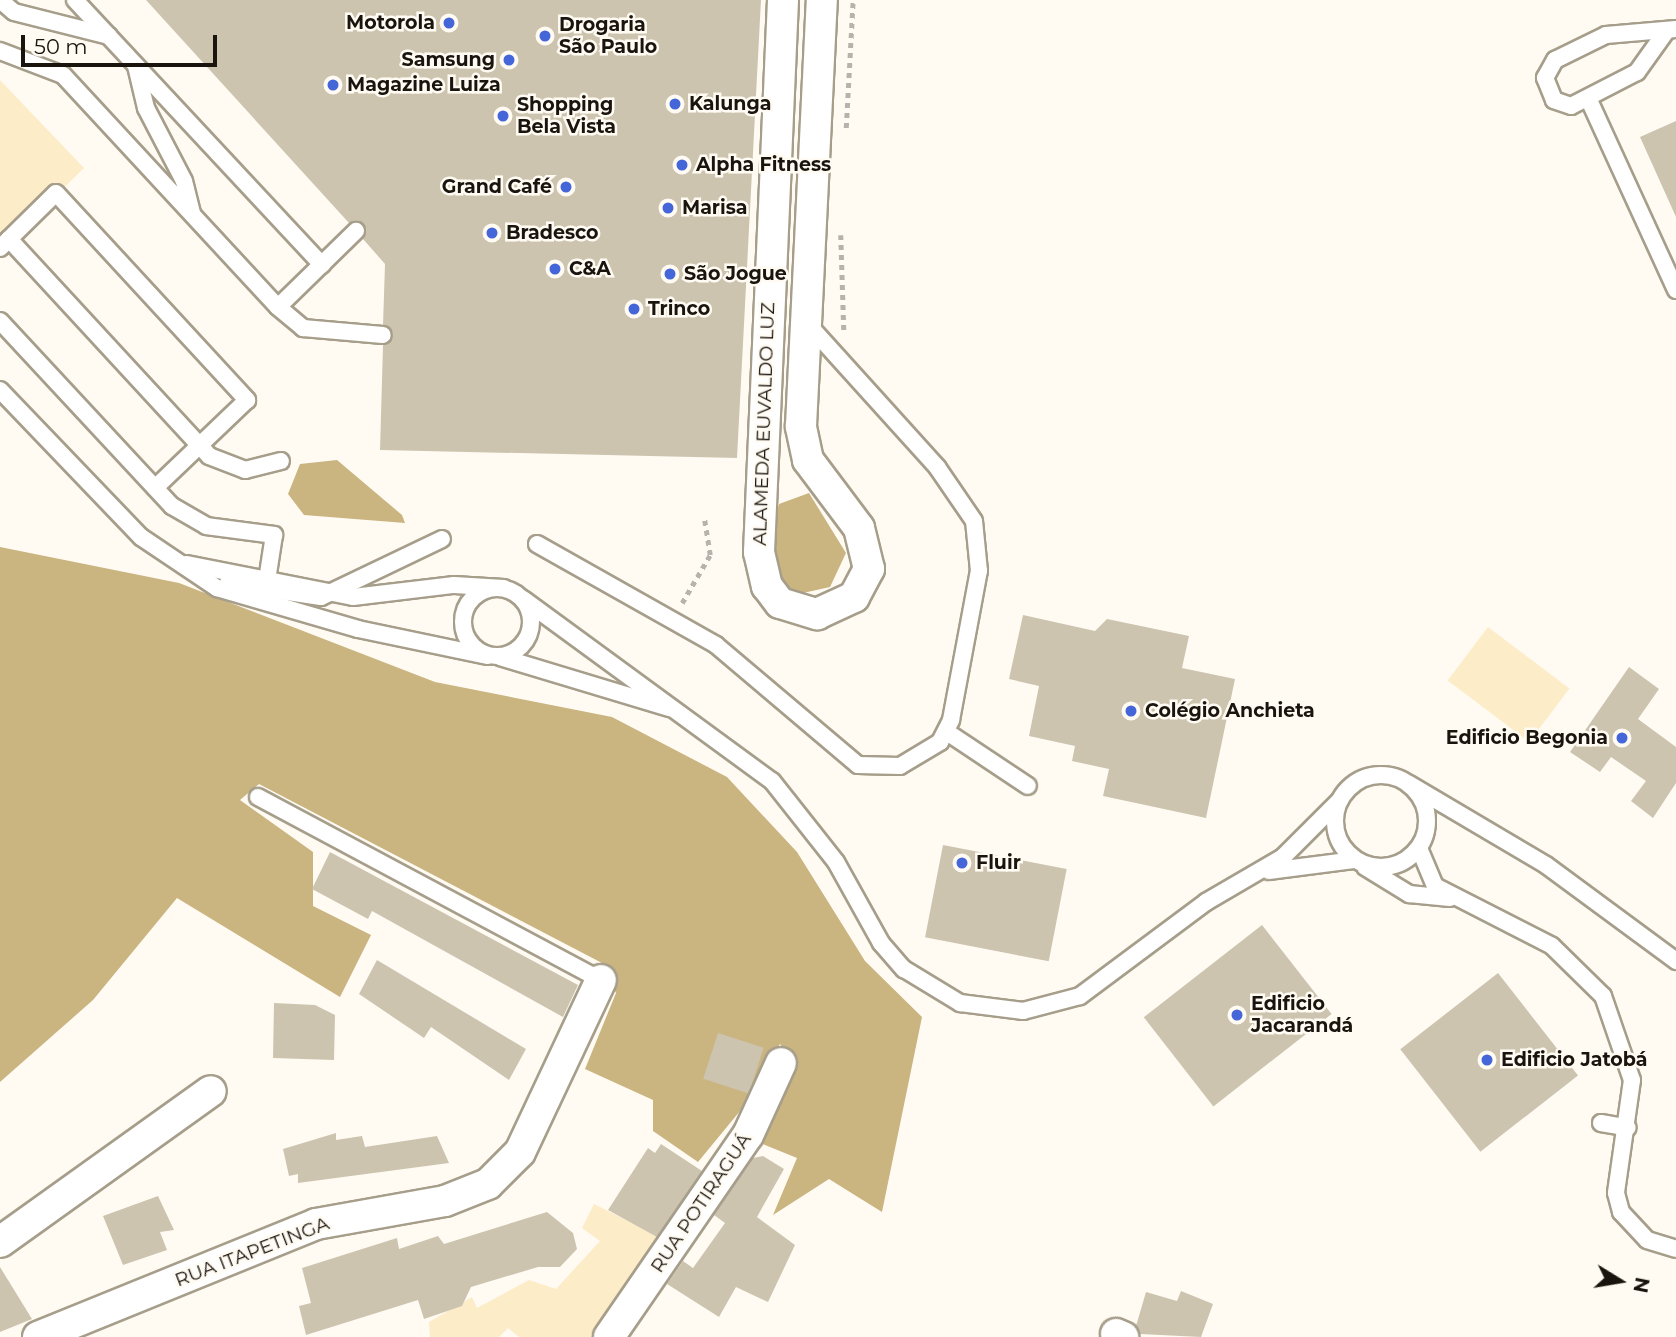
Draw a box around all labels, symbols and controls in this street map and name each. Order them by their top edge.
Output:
place label: Motorola [346,12,435,34]
place label: Drogaria São Paulo [559,14,657,58]
marker: Motorola [441,15,457,31]
scale bar [24,21,220,65]
marker: Drogaria São Paulo [537,28,553,44]
text: 50 m [34,34,88,59]
place label: Samsung [402,49,495,71]
marker: Samsung [501,52,517,68]
place label: Magazine Luiza [347,74,501,96]
marker: Magazine Luiza [325,77,341,93]
place label: Kalunga [689,93,772,115]
place label: Shopping Bela Vista [517,94,616,138]
marker: Kalunga [667,96,683,112]
marker: Shopping Bela Vista [495,108,511,124]
place label: Alpha Fitness [696,154,831,176]
marker: Alpha Fitness [674,157,690,173]
place label: Grand Café [442,176,552,198]
marker: Grand Café [558,179,574,195]
place label: Marisa [682,197,748,219]
marker: Marisa [660,200,676,216]
place label: Bradesco [506,222,599,244]
marker: Bradesco [484,225,500,241]
place label: C&A [569,258,611,280]
marker: C&A [547,261,563,277]
place label: São Jogue [684,263,787,285]
marker: São Jogue [662,266,678,282]
place label: Trinco [648,298,710,320]
marker: Trinco [626,301,642,317]
street label: ALAMEDA EUVALDO LUZ [748,302,780,546]
place label: Colégio Anchieta [1145,700,1315,722]
marker: Colégio Anchieta [1123,703,1139,719]
place label: Edificio Begonia [1446,727,1608,749]
marker: Edificio Begonia [1614,730,1630,746]
place label: Fluir [976,852,1021,874]
marker: Fluir [954,855,970,871]
place label: Edificio Jacarandá [1251,993,1353,1037]
marker: Edificio Jacarandá [1229,1007,1245,1023]
place label: Edificio Jatobá [1501,1049,1647,1071]
marker: Edificio Jatobá [1479,1052,1495,1068]
street label: RUA POTIRAGUÁ [646,1129,756,1277]
street label: RUA ITAPETINGA [172,1212,332,1292]
north arrow [1585,1246,1655,1316]
text: N [1628,1275,1654,1295]

